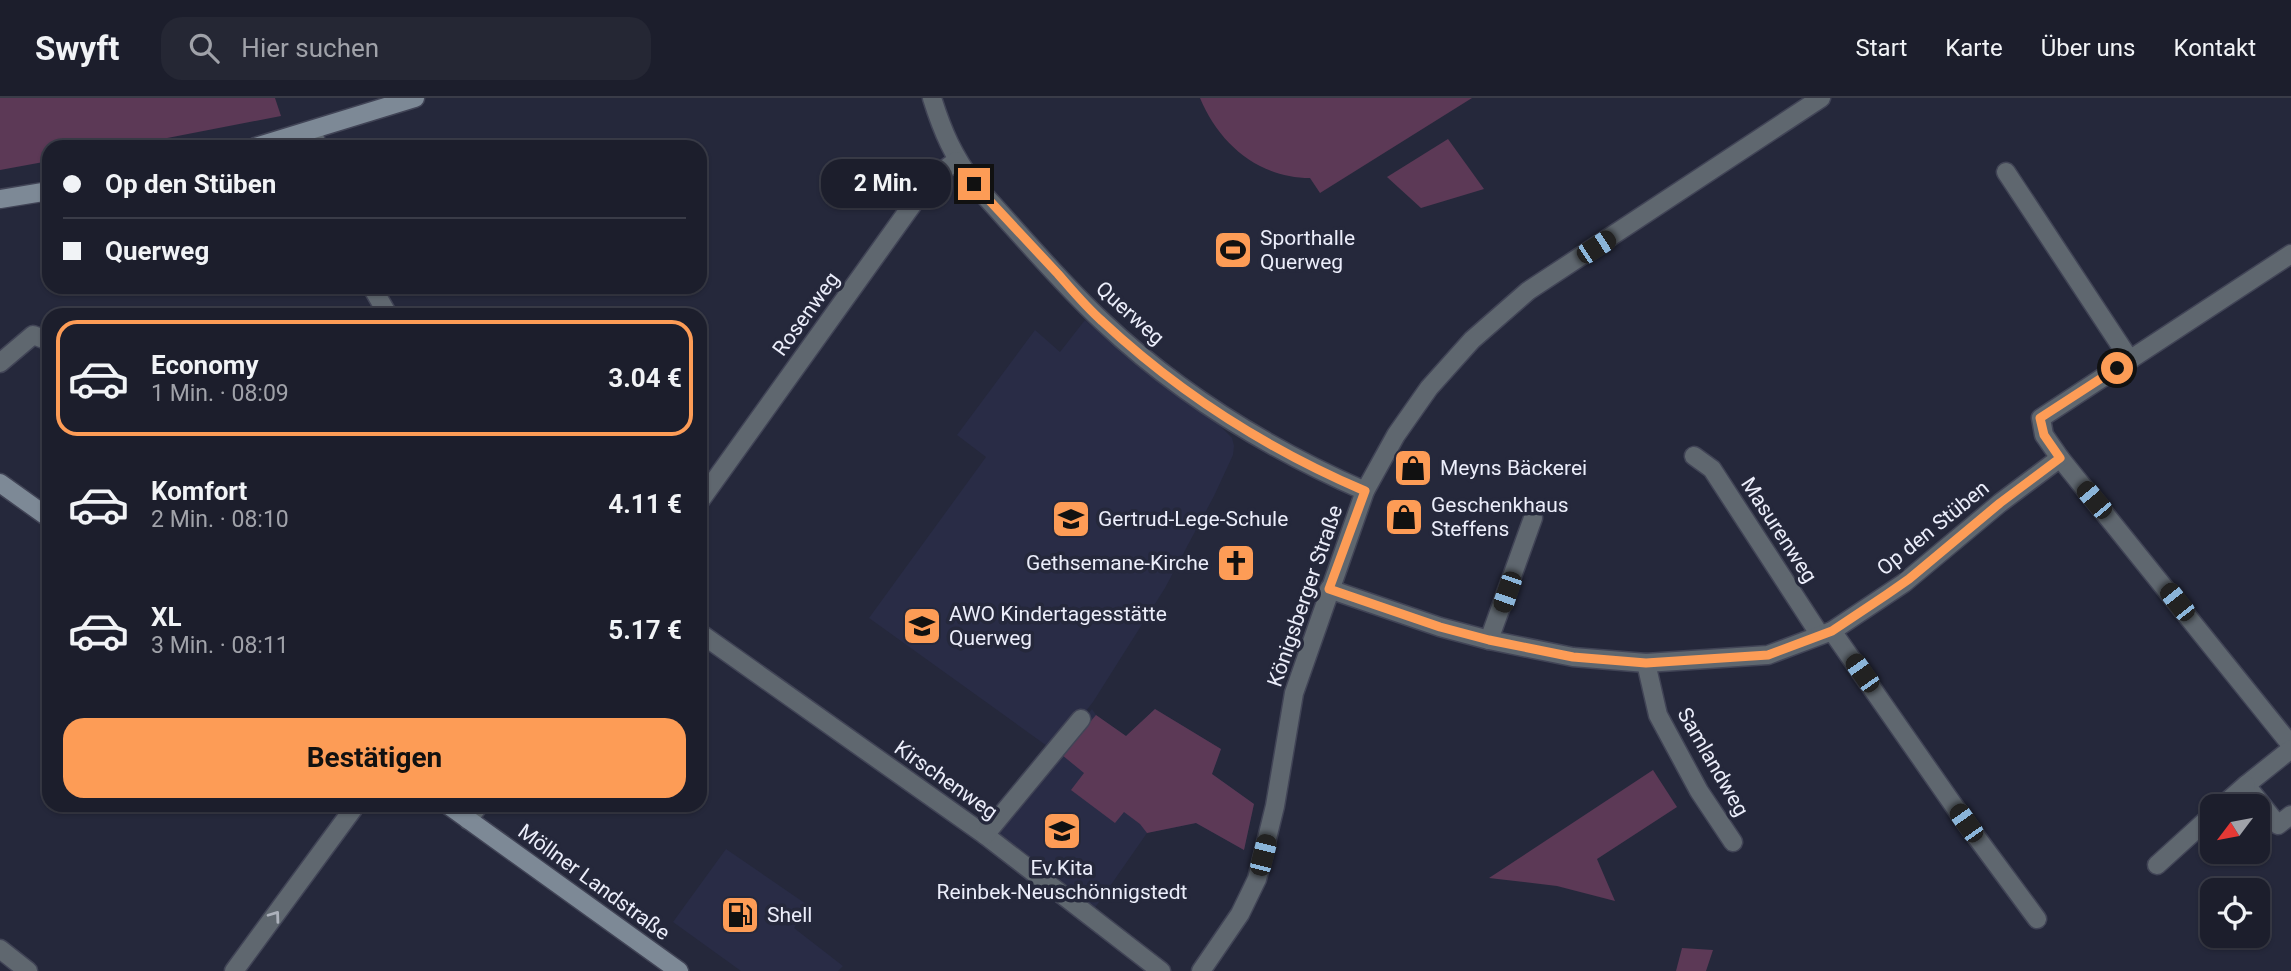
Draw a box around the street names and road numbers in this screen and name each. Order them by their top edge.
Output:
street label: Rosenweg [768,268,844,360]
street label: Querweg [1091,276,1169,350]
street label: Masurenweg [1736,473,1822,587]
street label: Op den Stüben [1872,476,1994,580]
street label: Königsberger Straße [1263,502,1347,690]
street label: Samlandweg [1672,704,1754,820]
street label: Kirschenweg [890,736,1002,824]
street label: Möllner Landstraße [514,819,674,945]

